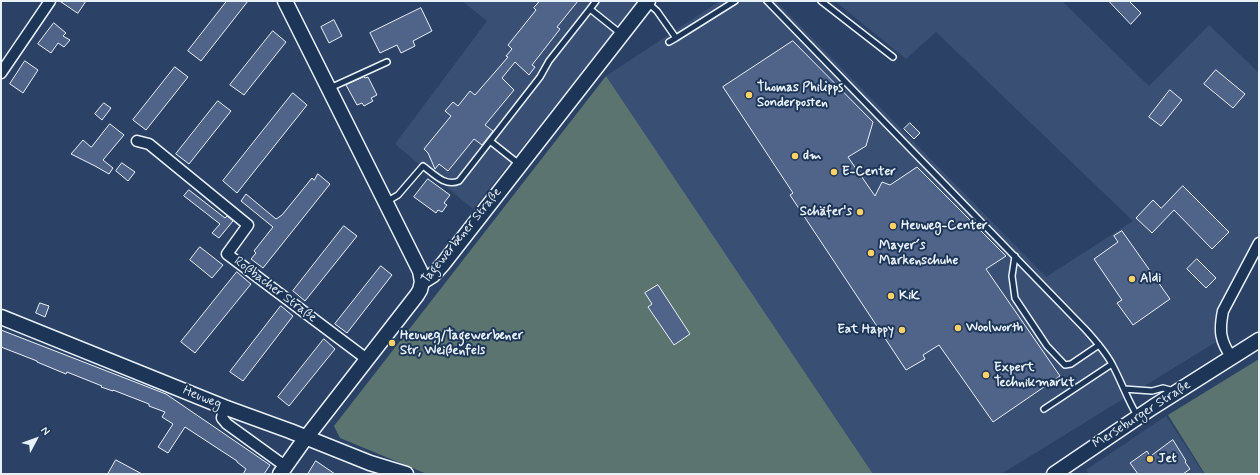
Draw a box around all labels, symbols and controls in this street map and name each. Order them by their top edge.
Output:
place label: Thomas Philipps Sonderposten [757,80,843,111]
marker: Thomas Philipps Sonderposten [744,90,754,100]
place label: dm [803,148,821,164]
marker: dm [790,151,800,161]
place label: E-Center [842,164,896,180]
marker: E-Center [829,167,839,177]
street label: Tagewerbener Straße [419,185,505,287]
place label: Schäfer's [800,204,852,220]
marker: Schäfer's [855,207,865,217]
place label: Heuweg-Center [901,218,988,234]
marker: Heuweg-Center [888,221,898,231]
place label: Mayer´s Markenschuhe [879,238,958,269]
marker: Mayer´s Markenschuhe [866,248,876,258]
street label: Roßbacher Straße [230,254,320,326]
place label: Aldi [1140,271,1161,287]
marker: Aldi [1127,274,1137,284]
place label: KiK [899,288,920,304]
marker: KiK [886,291,896,301]
place label: Woolworth [966,320,1023,336]
place label: Eat Happy [837,322,894,338]
marker: Woolworth [953,323,963,333]
marker: Eat Happy [897,325,907,335]
place label: Heuweg/Tagewerbener Str, Weißenfels [400,328,523,359]
marker: Heuweg/Tagewerbener Str, Weißenfels [387,338,397,348]
place label: Expert Technikmarkt [994,360,1075,391]
marker: Expert Technikmarkt [981,370,991,380]
street label: Merseburger Straße [1090,378,1194,452]
street label: Heuweg [180,383,224,413]
north arrow [16,419,56,459]
text: N [37,424,53,438]
place label: Jet [1158,451,1177,467]
marker: Jet [1145,454,1155,464]

